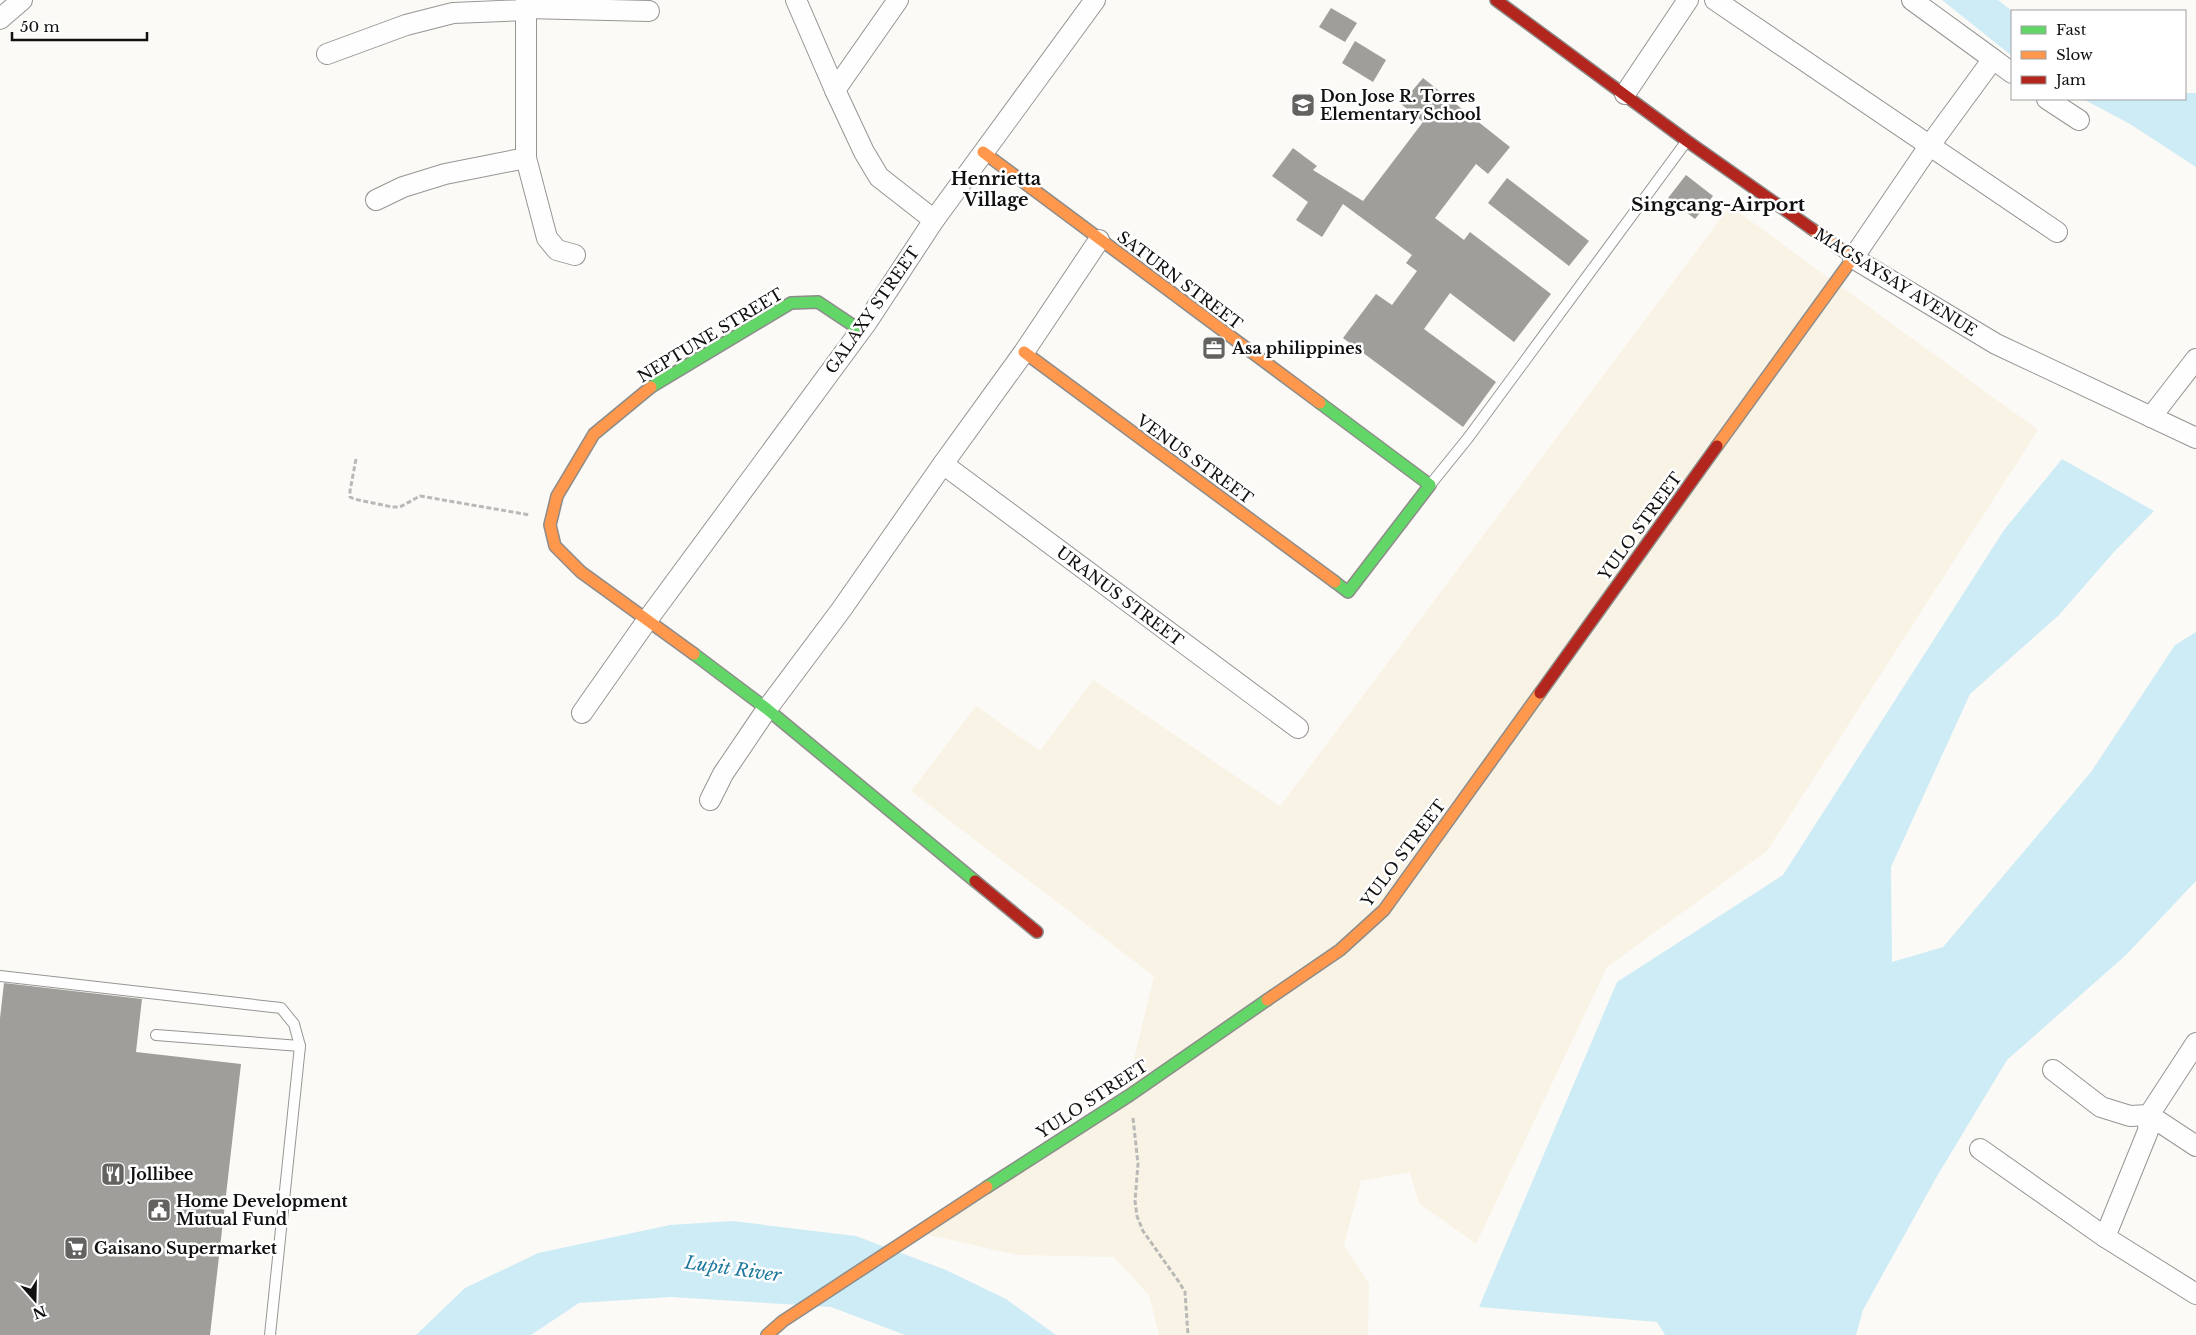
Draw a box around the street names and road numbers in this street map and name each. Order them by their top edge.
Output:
street label: MAGSAYSAY AVENUE [1811,224,1981,340]
street label: SATURN STREET [1114,226,1247,334]
street label: GALAXY STREET [821,242,923,377]
street label: NEPTUNE STREET [634,284,786,386]
street label: VENUS STREET [1132,409,1257,508]
street label: YULO STREET [1594,468,1686,585]
street label: URANUS STREET [1053,542,1187,650]
street label: YULO STREET [1356,796,1450,911]
street label: YULO STREET [1032,1056,1151,1143]

